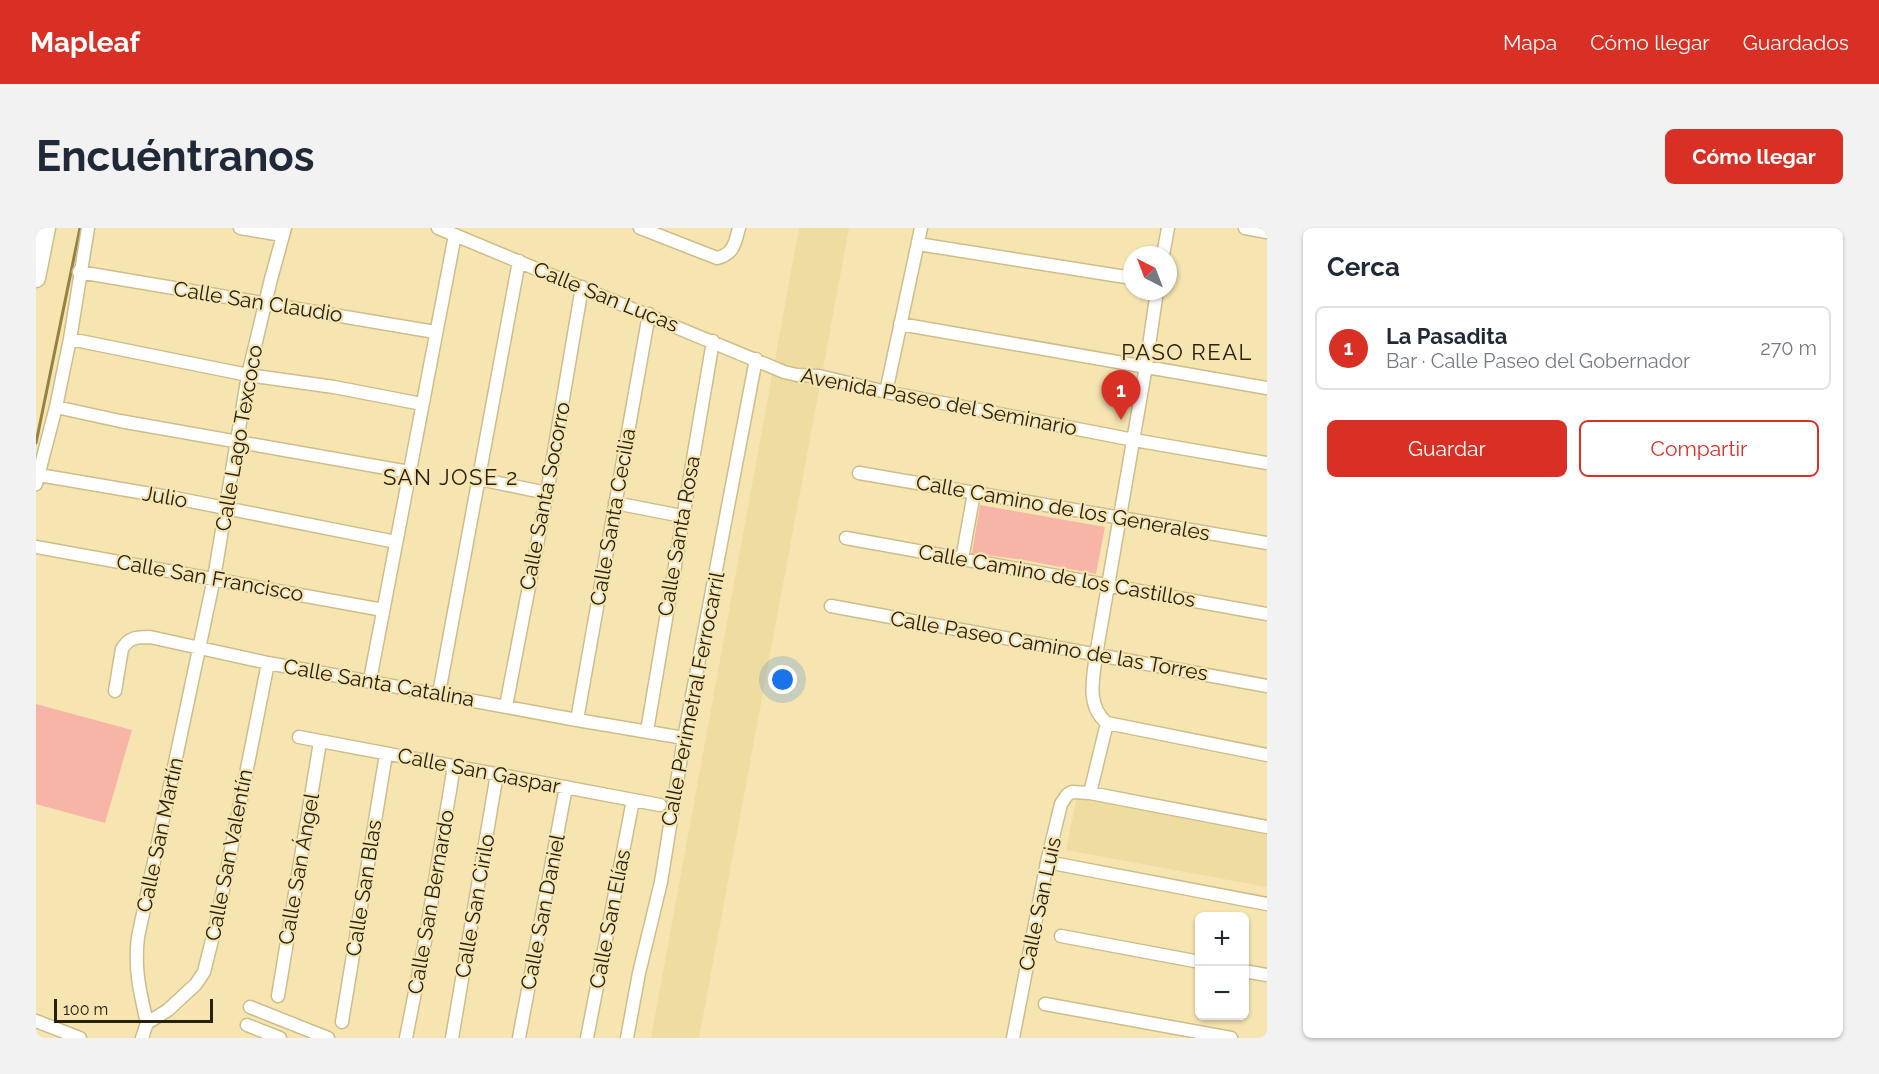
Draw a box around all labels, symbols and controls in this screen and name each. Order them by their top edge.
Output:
text: Mapleaf [30,26,140,59]
text: Mapa [1503,30,1557,55]
text: Cómo llegar [1590,30,1710,55]
text: Guardados [1743,30,1849,55]
button: Cómo llegar [1665,129,1843,184]
text: Encuéntranos [36,132,315,181]
north arrow [1123,246,1177,300]
text: Cerca [1327,252,1400,282]
street label: Calle San Lucas [530,256,683,337]
street label: Calle San Claudio [172,276,344,327]
text: La Pasadita [1386,323,1507,349]
text: 1 [1344,336,1353,360]
text: 270 m [1760,336,1817,360]
district label: PASO REAL [1121,339,1253,365]
street label: Calle Lago Texcoco [210,343,267,533]
text: Bar · Calle Paseo del Gobernador [1386,349,1690,373]
street label: Avenida Paseo del Seminario [799,362,1079,441]
pin: 1 [1102,370,1140,420]
street label: Calle Santa Socorro [514,400,575,592]
button: Guardar [1327,420,1567,477]
button: Compartir [1579,420,1819,477]
street label: Calle Santa Cecilia [585,426,640,608]
street label: Calle Santa Rosa [652,454,705,618]
district label: SAN JOSE 2 [383,464,519,490]
street label: Calle Camino de los Generales [914,469,1212,546]
street label: Julio [141,480,190,513]
street label: Calle Camino de los Castillos [917,539,1198,612]
street label: Calle San Francisco [115,549,306,606]
street label: Calle Perimetral Ferrocarril [656,569,730,828]
street label: Calle Paseo Camino de las Torres [888,605,1210,686]
street label: Calle Santa Catalina [282,653,476,712]
your location [768,665,797,694]
street label: Calle San Gaspar [396,742,563,799]
street label: Calle San Martín [131,755,188,915]
street label: Calle San Valentín [200,767,257,943]
street label: Calle San Ángel [273,791,324,947]
street label: Calle San Bernardo [402,808,459,996]
street label: Calle San Blas [340,818,387,958]
street label: Calle San Cirilo [450,832,499,980]
street label: Calle San Daniel [515,832,570,992]
street label: Calle San Luis [1013,835,1066,973]
street label: Calle San Elías [584,847,635,991]
map controls [1195,912,1249,1020]
button: + [1195,912,1249,966]
button: − [1195,966,1249,1020]
scale bar [54,996,213,1024]
text: 100 m [63,1000,108,1019]

